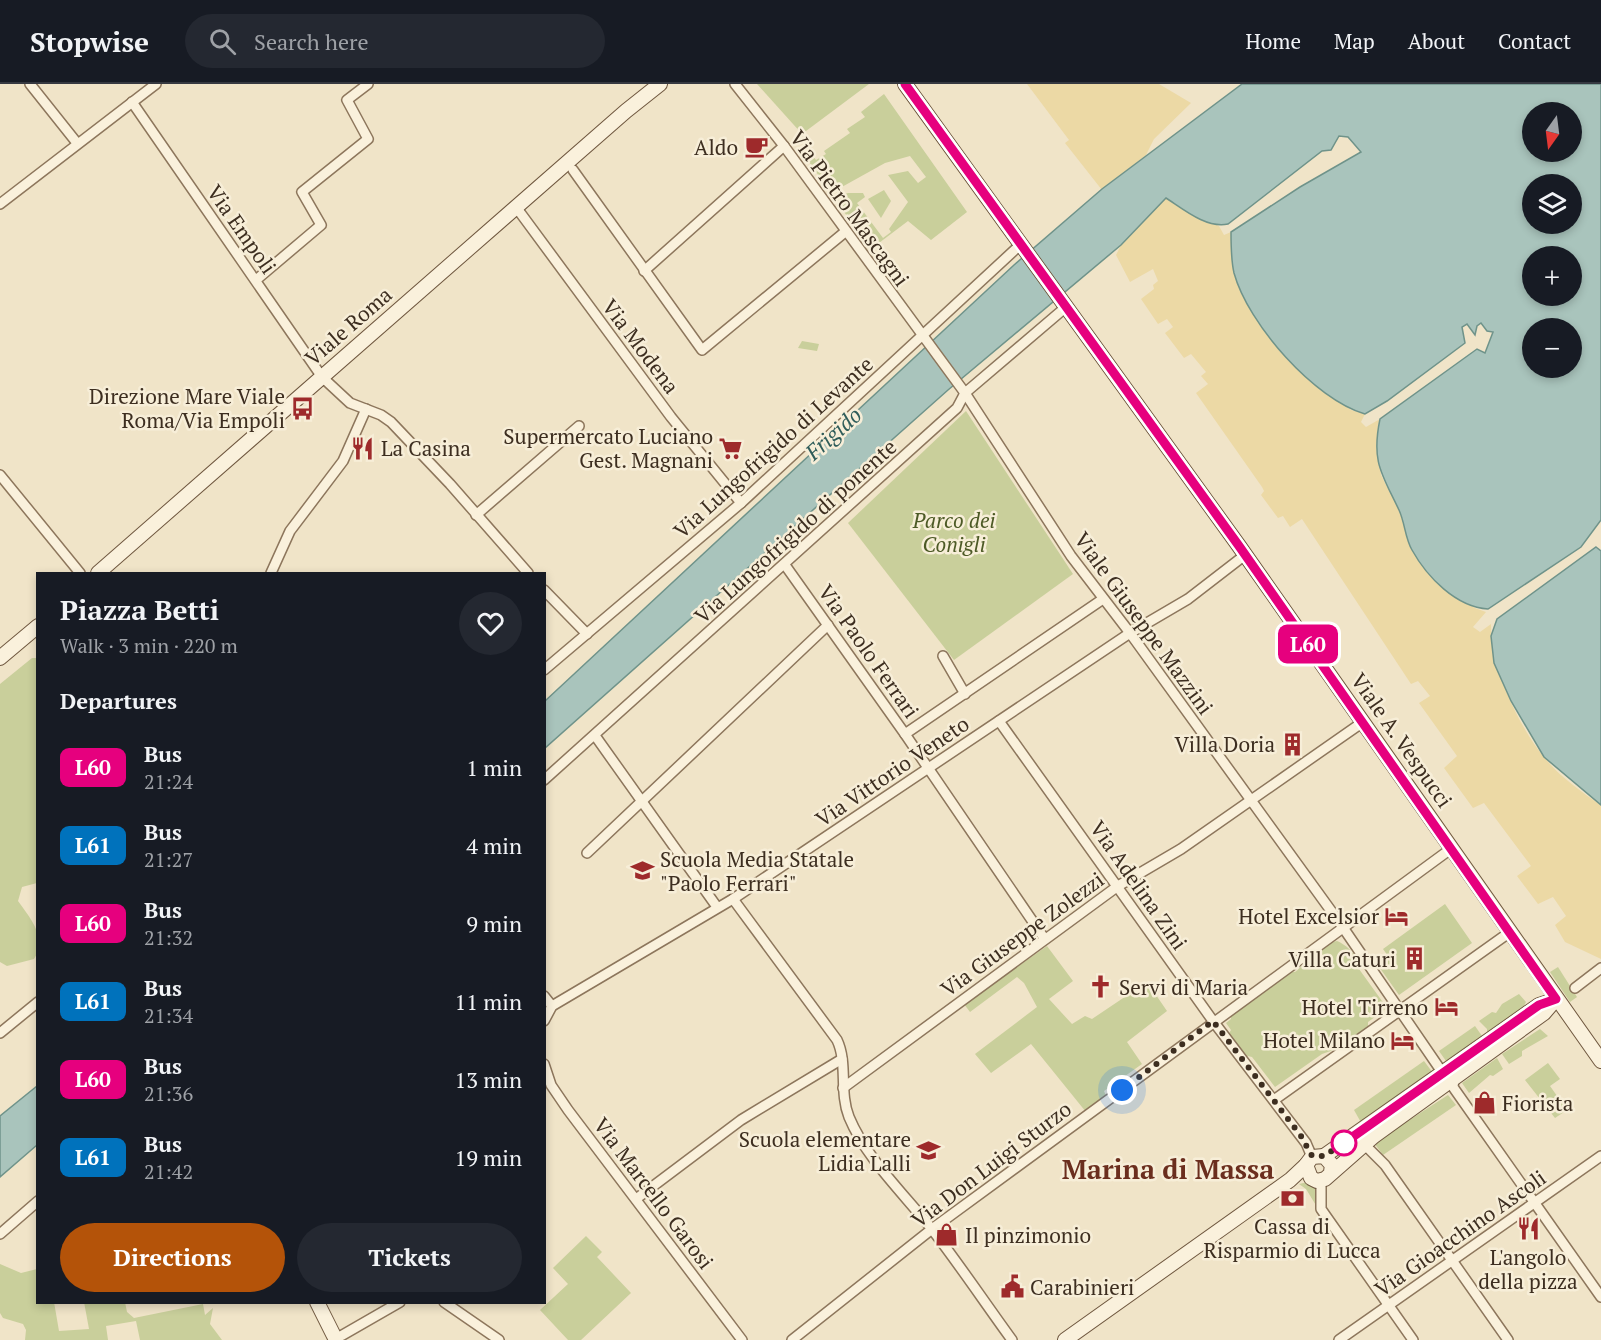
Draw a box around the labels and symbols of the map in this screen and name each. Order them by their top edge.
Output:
north arrow [1522,102,1582,162]
street label: Via Pietro Mascagni [784,124,916,292]
place label: Aldo [694,133,738,161]
cafe icon: Aldo [743,134,769,160]
street label: Via Empoli [201,179,283,279]
street label: Viale Roma [299,280,398,372]
street label: Via Modena [596,293,686,399]
street label: Via Lungofrigido di Levante [667,350,879,544]
place label: Direzione Mare Viale Roma/Via Empoli [89,382,285,434]
bus stop icon: Direzione Mare Viale Roma/Via Empoli [290,395,316,421]
water label: Frigido [798,400,867,467]
place label: Supermercato Luciano Gest. Magnani [503,422,713,474]
street label: Via Lungofrigido di ponente [688,433,902,629]
place label: La Casina [381,434,471,462]
restaurant icon: La Casina [350,435,376,461]
supermarket icon: Supermercato Luciano Gest. Magnani [718,435,744,461]
park label: Parco dei Conigli [912,506,996,558]
street label: Viale Giuseppe Mazzini [1068,526,1220,720]
street label: Via Paolo Ferrari [812,579,926,723]
line badge: L60 [1274,624,1342,664]
street label: Viale A. Vespucci [1345,667,1459,813]
street label: Via Vittorio Veneto [810,709,974,833]
place label: Villa Doria [1174,730,1275,758]
building icon: Villa Doria [1280,731,1306,757]
street label: Via Adelina Zini [1084,815,1194,955]
place label: Scuola Media Statale "Paolo Ferrari" [660,845,854,897]
school or university icon: Scuola Media Statale "Paolo Ferrari" [629,858,655,884]
street label: Via Giuseppe Zolezzi [935,865,1109,1003]
place label: Hotel Excelsior [1238,902,1379,930]
hotel icon: Hotel Excelsior [1384,903,1410,929]
place label: Villa Caturi [1289,945,1396,973]
building icon: Villa Caturi [1401,946,1427,972]
place label: Servi di Maria [1119,973,1249,1001]
church icon: Servi di Maria [1088,974,1114,1000]
place label: Hotel Tirreno [1301,993,1428,1021]
hotel icon: Hotel Tirreno [1433,994,1459,1020]
place label: Hotel Milano [1263,1026,1385,1054]
hotel icon: Hotel Milano [1390,1027,1416,1053]
your location [1107,1075,1137,1105]
place label: Fiorista [1502,1089,1574,1117]
shop icon: Fiorista [1471,1090,1497,1116]
street label: Via Don Luigi Sturzo [905,1095,1077,1233]
street label: Via Marcello Garosi [588,1112,720,1274]
place label: Scuola elementare Lidia Lalli [739,1125,911,1177]
unlabelled marker [1331,1130,1357,1156]
school or university icon: Scuola elementare Lidia Lalli [916,1138,942,1164]
district label: Marina di Massa [1062,1151,1274,1187]
street label: Via Gioacchino Ascoli [1369,1163,1551,1303]
bank icon: Cassa di Risparmio di Lucca [1279,1185,1305,1211]
place label: Cassa di Risparmio di Lucca [1204,1212,1381,1264]
restaurant icon: L'angolo della pizza [1515,1216,1541,1242]
place label: Il pinzimonio [965,1221,1091,1249]
shop icon: Il pinzimonio [934,1222,960,1248]
place label: L'angolo della pizza [1478,1243,1578,1295]
place label: Carabinieri [1030,1273,1134,1301]
public building icon: Carabinieri [999,1274,1025,1300]

